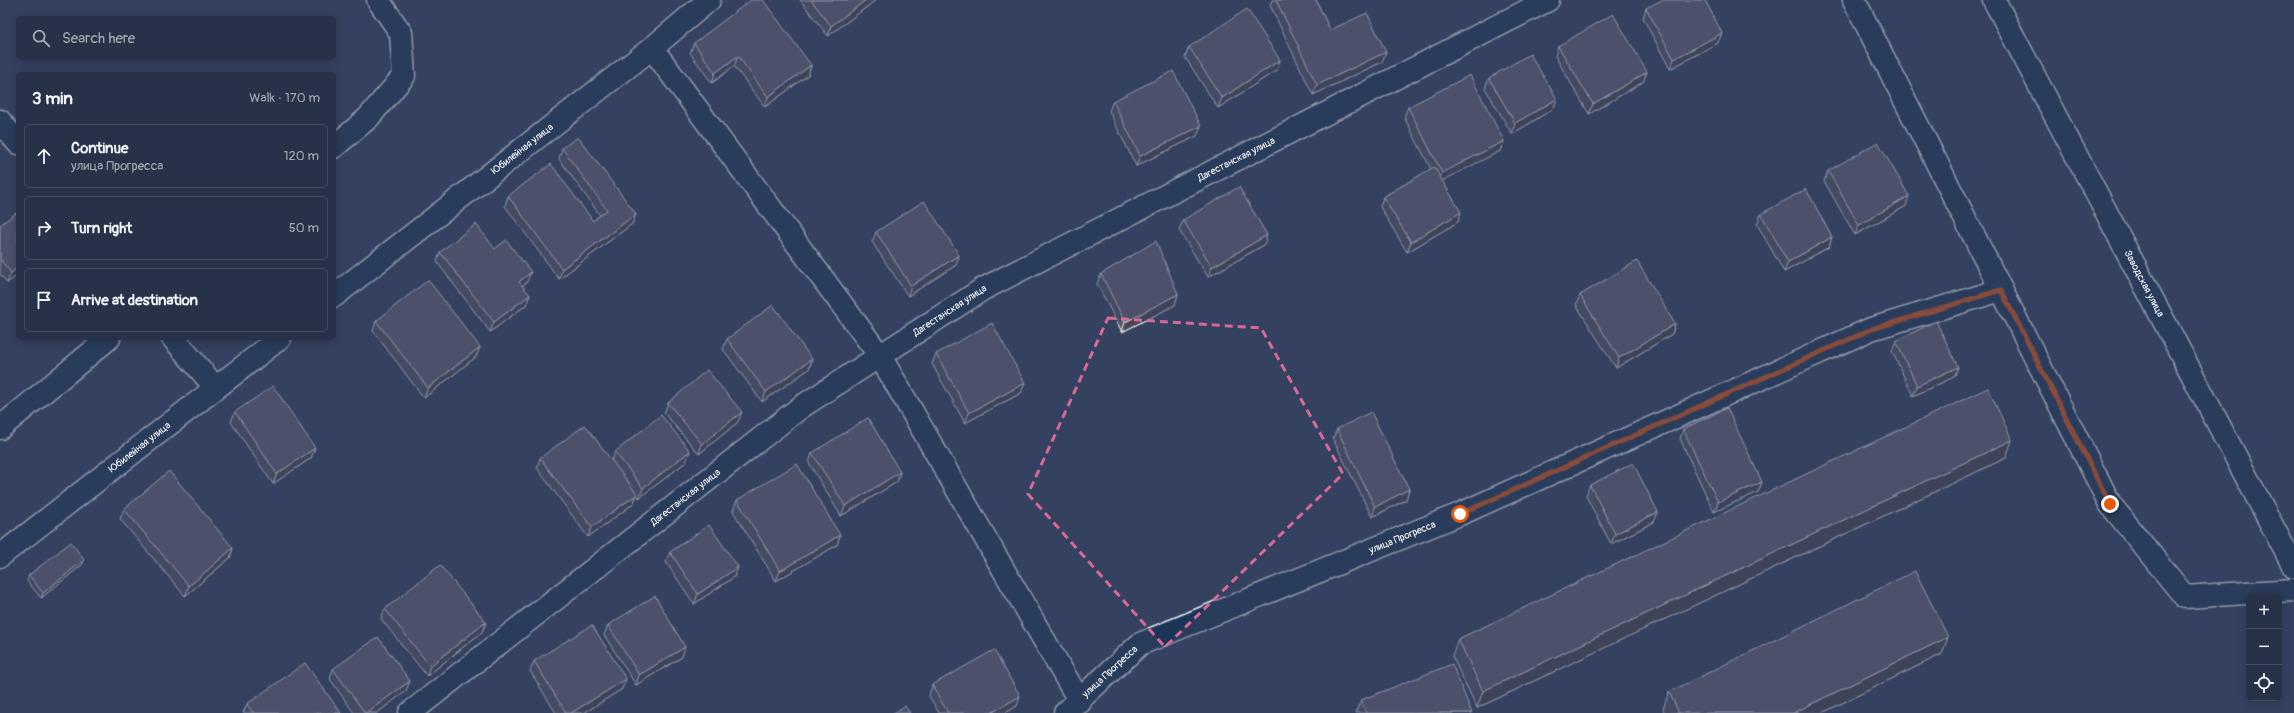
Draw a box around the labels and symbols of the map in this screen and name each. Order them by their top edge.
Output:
street label: Юбилейная улица [489,121,556,177]
street label: Дагестанская улица [1195,134,1277,185]
street label: Заводская улица [2122,248,2167,319]
street label: Дагестанская улица [910,282,989,339]
street label: Юбилейная улица [106,419,173,475]
street label: Дагестанская улица [648,466,723,529]
route end [2101,495,2119,513]
route start [1451,505,1469,523]
street label: улица Прогресса [1366,518,1438,557]
street label: улица Прогресса [1079,643,1140,701]

